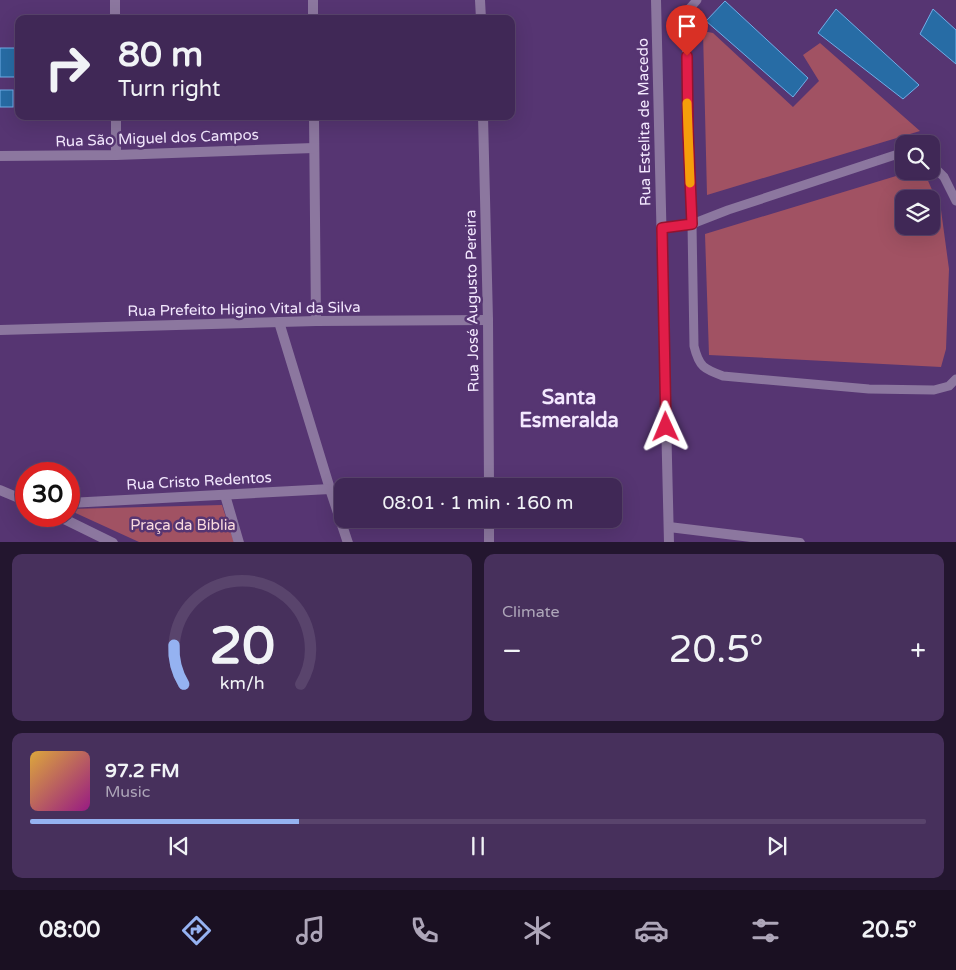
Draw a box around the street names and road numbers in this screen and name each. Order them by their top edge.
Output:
street label: Rua Estelita de Macedo [634,38,654,206]
street label: Rua São Miguel dos Campos [55,125,259,151]
street label: Rua José Augusto Pereira [461,210,483,392]
street label: Rua Prefeito Higino Vital da Silva [127,298,361,320]
street label: Rua Cristo Redentos [126,468,272,494]

